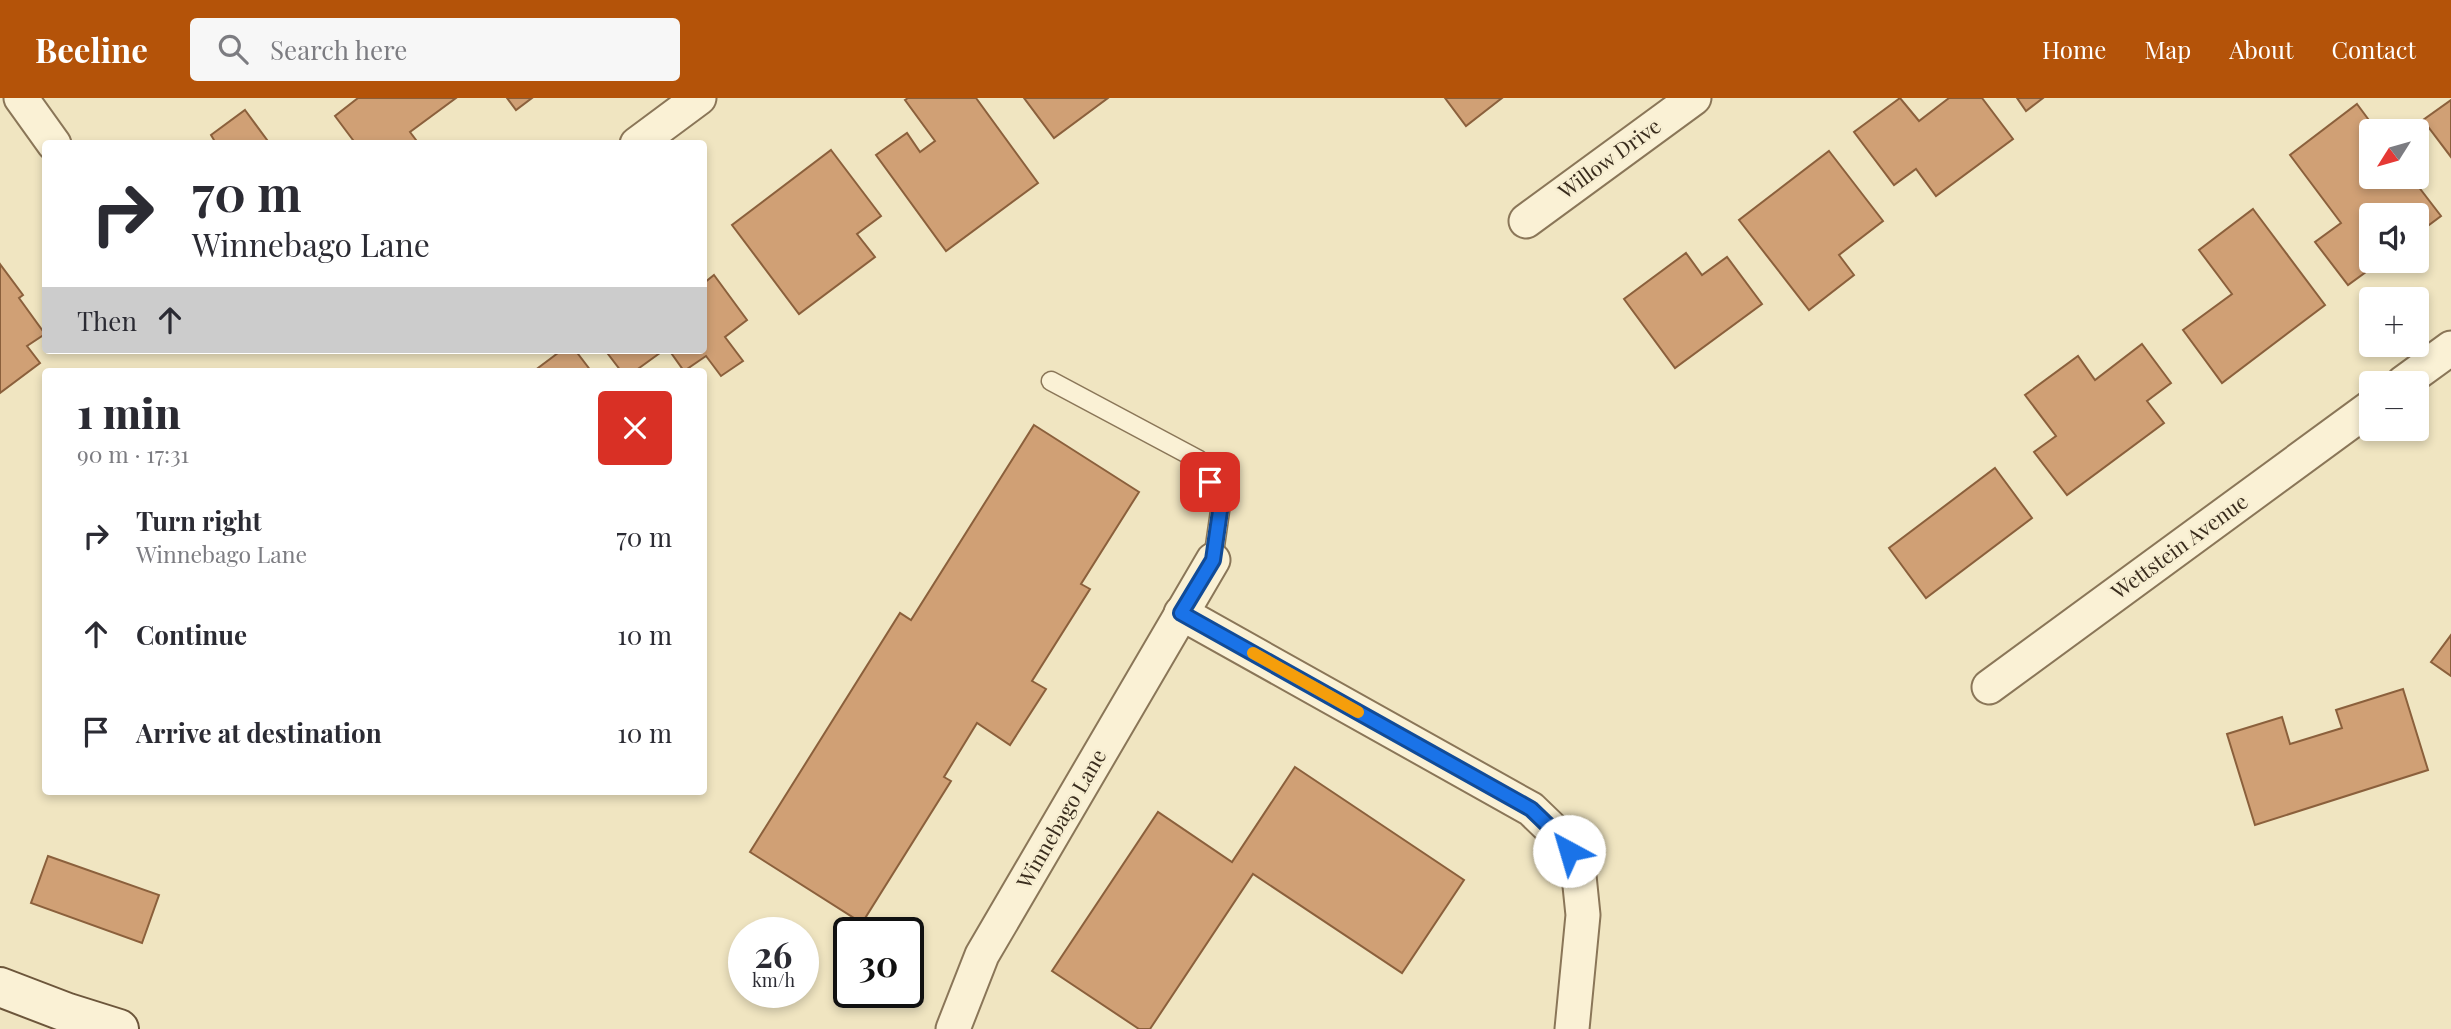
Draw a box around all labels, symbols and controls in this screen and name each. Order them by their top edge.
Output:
search box [190,18,680,81]
text: Beeline [35,27,148,71]
icon: search [214,30,252,68]
text: Search here [270,32,407,67]
text: Home [2042,33,2106,65]
text: Map [2144,33,2191,65]
text: About [2229,33,2293,65]
text: Contact [2331,33,2416,65]
street label: Willow Drive [1551,111,1666,205]
north arrow [2359,119,2429,189]
map controls [2359,119,2429,441]
text: 70 m [192,159,302,224]
icon: right [77,168,168,259]
button: sound [2359,203,2429,273]
text: Winnebago Lane [192,222,430,265]
button: + [2359,287,2429,357]
icon: ahead [151,301,189,339]
text: Then [77,303,137,338]
button: − [2359,371,2429,441]
text: 1 min [77,384,181,440]
button: close [598,391,672,465]
text: 90 m · 17:31 [77,438,189,469]
pin [1180,452,1240,512]
icon: arrive [1191,463,1229,501]
street label: Wettstein Avenue [2104,486,2253,605]
text: Turn right [136,503,262,538]
icon: right [77,517,115,555]
text: 70 m [616,519,672,554]
text: Winnebago Lane [136,538,307,569]
icon: ahead [77,615,115,653]
text: Continue [136,617,247,652]
text: 10 m [617,617,672,652]
icon: arrive [77,713,115,751]
text: Arrive at destination [136,715,382,750]
text: 10 m [617,715,672,750]
street label: Winnebago Lane [1009,743,1111,894]
position arrow [1532,814,1606,888]
speed limit sign: 30 [833,917,924,1008]
text: 26 [755,930,792,977]
text: km/h [752,968,795,992]

